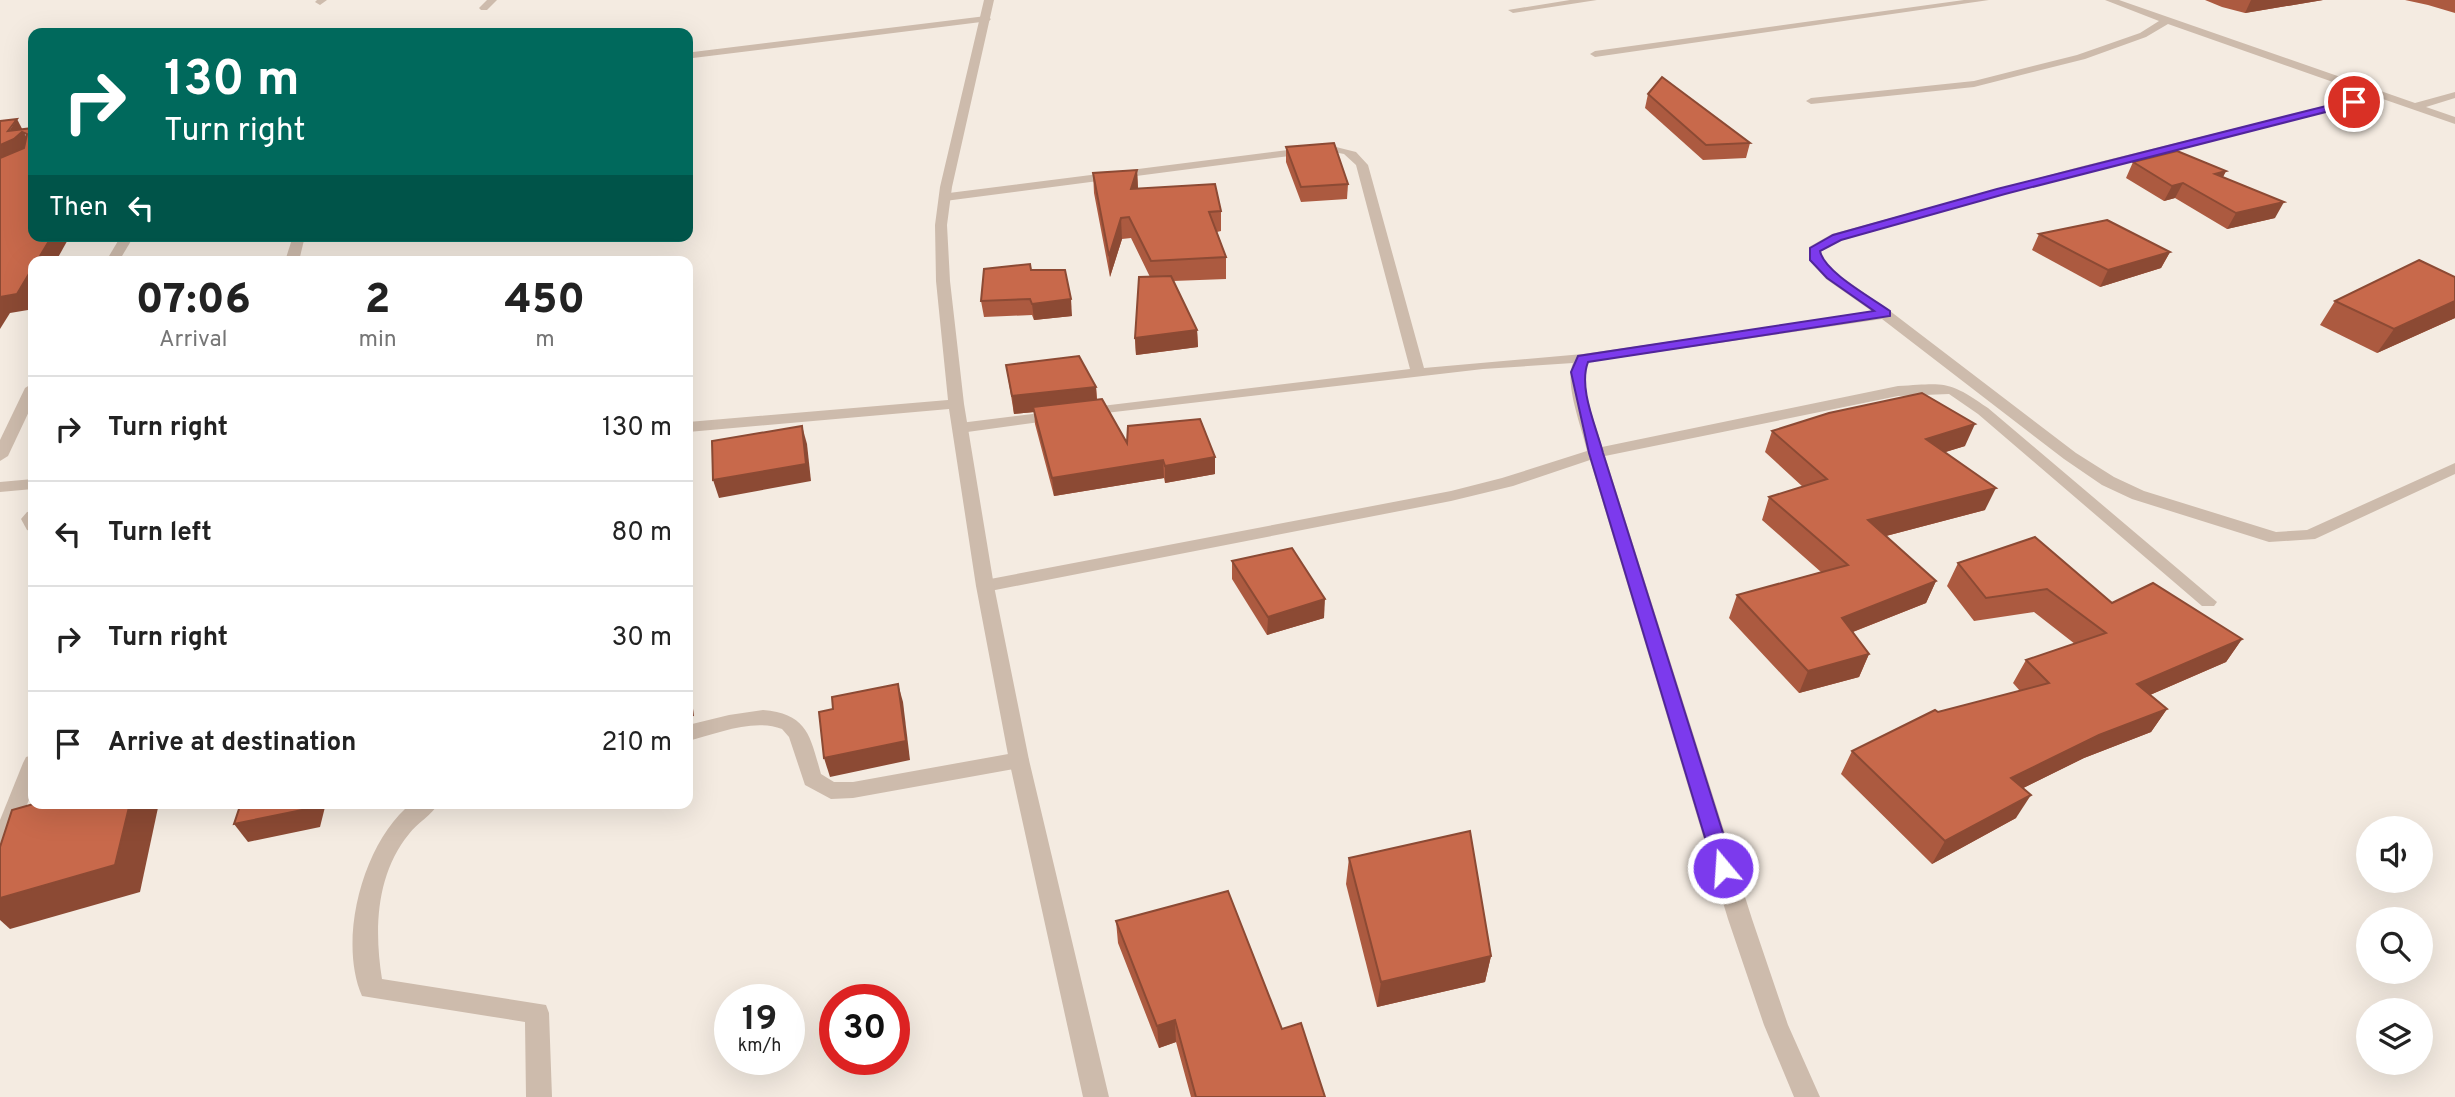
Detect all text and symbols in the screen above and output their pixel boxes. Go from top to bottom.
text: 130 m [164,51,300,113]
icon: right [49,56,140,147]
pin [2324,72,2384,132]
icon: arrive [2335,83,2373,121]
text: Turn right [164,112,306,152]
icon: left [122,189,160,227]
text: Then [49,192,108,225]
text: 07:06 [136,275,251,328]
text: 2 [365,275,390,328]
text: 450 [505,275,585,328]
text: Arrival [159,326,228,355]
text: min [359,326,397,355]
text: m [535,326,555,355]
icon: right [49,410,87,448]
text: Turn right [108,412,228,445]
text: 130 m [602,412,672,445]
icon: left [49,515,87,553]
text: Turn left [108,517,212,550]
text: 80 m [612,517,672,550]
icon: right [49,620,87,658]
text: Turn right [108,622,228,655]
text: 30 m [612,622,672,655]
icon: arrive [49,725,87,763]
text: Arrive at destination [108,727,356,760]
text: 210 m [602,727,672,760]
map controls [2356,816,2433,1075]
button: sound [2356,816,2433,893]
position arrow [1686,831,1760,905]
button: search [2356,907,2433,984]
speed limit sign: 30 [819,984,910,1075]
text: 19 [742,998,777,1042]
button: layers [2356,998,2433,1075]
text: km/h [738,1035,781,1058]

